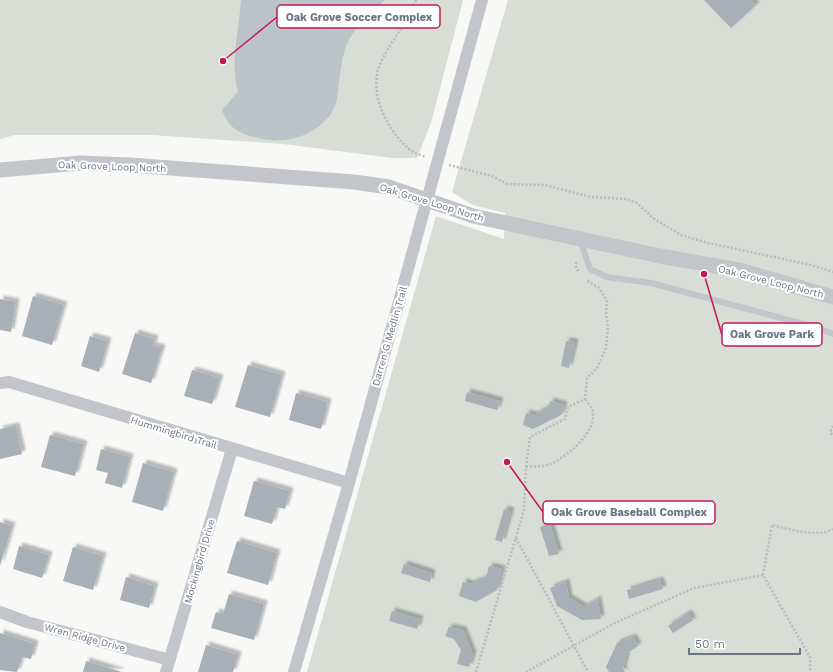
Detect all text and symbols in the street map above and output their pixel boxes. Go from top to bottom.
callout: Oak Grove Soccer Complex [277,5,440,28]
text: Oak Grove Soccer Complex [286,11,433,24]
street label: Oak Grove Loop North [58,159,166,174]
street label: Oak Grove Loop North [378,181,485,224]
street label: Oak Grove Loop North [717,263,825,300]
street label: Darren G Medlin Trail [370,285,409,387]
callout: Oak Grove Park [722,323,822,346]
text: Oak Grove Park [730,328,814,341]
street label: Hummingbird Trail [129,414,218,451]
callout: Oak Grove Baseball Complex [543,501,715,524]
text: Oak Grove Baseball Complex [551,506,707,519]
street label: Mockingbird Drive [182,517,217,605]
street label: Wren Ridge Drive [43,621,127,654]
scale bar [689,630,800,656]
text: 50 m [695,637,725,651]

